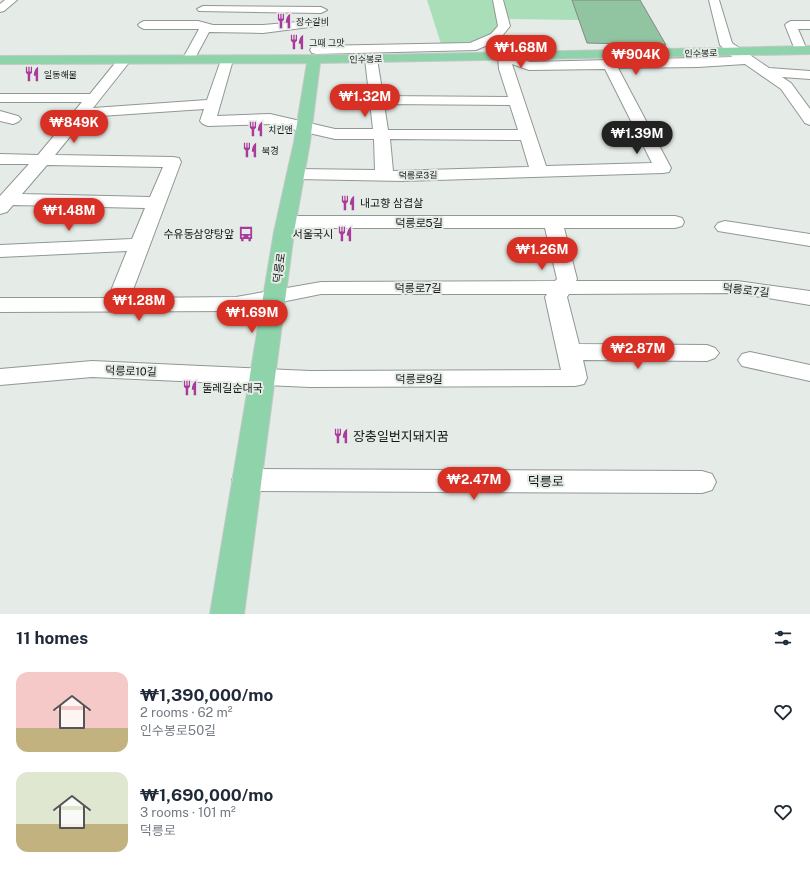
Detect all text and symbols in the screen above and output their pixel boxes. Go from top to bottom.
restaurant icon: 장수갈비 [275,12,293,30]
place label: 장수갈비 [296,16,329,27]
restaurant icon: 그때 그맛 [288,33,306,51]
pin: ₩1.68M [488,35,554,69]
place label: 그때 그맛 [309,37,345,48]
text: ₩1.68M [495,40,547,55]
pin: ₩904K [608,42,664,76]
text: ₩904K [611,47,661,62]
street label: 인수봉로 [684,47,718,59]
street label: 인수봉로 [349,53,383,65]
restaurant icon: 일동해물 [23,65,41,83]
place label: 일동해물 [44,69,77,80]
pin: ₩1.32M [332,84,398,118]
text: ₩1.32M [339,89,391,104]
pin: ₩849K [46,110,102,144]
text: ₩849K [49,115,99,130]
restaurant icon: 치킨앤 [247,120,265,138]
pin: ₩1.39M [604,121,670,155]
place label: 치킨앤 [268,124,293,135]
text: ₩1.39M [611,126,663,141]
restaurant icon: 북경 [241,141,259,159]
place label: 북경 [262,145,279,156]
street label: 덕릉로3길 [399,169,437,181]
restaurant icon: 내고향 삼겹살 [339,194,357,212]
place label: 내고향 삼겹살 [360,197,423,209]
pin: ₩1.48M [36,198,102,232]
text: ₩1.48M [43,203,95,218]
street label: 덕릉로5길 [395,217,443,229]
bus stop icon: 수유동삼양탕앞 [237,225,255,243]
restaurant icon: 서울국시 [336,225,354,243]
place label: 수유동삼양탕앞 [163,228,234,240]
place label: 서울국시 [293,228,333,240]
pin: ₩1.26M [509,237,575,271]
text: ₩1.26M [516,242,568,257]
street label: 덕릉로 [271,252,287,284]
street label: 덕릉로7길 [394,282,442,294]
street label: 덕릉로7길 [722,282,770,298]
pin: ₩1.28M [106,288,172,322]
text: ₩1.28M [113,293,165,308]
pin: ₩1.69M [219,300,285,334]
text: ₩1.69M [226,305,278,320]
pin: ₩2.87M [605,336,671,370]
text: ₩2.87M [611,341,665,356]
street label: 덕릉로10길 [105,364,157,378]
street label: 덕릉로9길 [395,373,443,385]
restaurant icon: 둘레길순대국 [181,379,199,397]
place label: 둘레길순대국 [202,382,263,394]
restaurant icon: 장충일번지돼지꿈 [332,427,350,445]
place label: 장충일번지돼지꿈 [353,429,449,444]
pin: ₩2.47M [441,467,507,501]
text: ₩2.47M [447,472,501,487]
street label: 덕릉로 [528,474,564,489]
icon: filters [772,627,794,649]
text: 11 homes [16,628,88,648]
text: ₩1,390,000/mo [140,685,273,705]
icon: home [48,688,96,736]
icon: heart [772,701,794,723]
text: 2 rooms · 62 m² [140,705,233,720]
text: 인수봉로50길 [140,723,216,738]
text: ₩1,690,000/mo [140,785,273,805]
icon: home [48,788,96,836]
icon: heart [772,801,794,823]
text: 3 rooms · 101 m² [140,805,236,820]
text: 덕릉로 [140,823,176,838]

